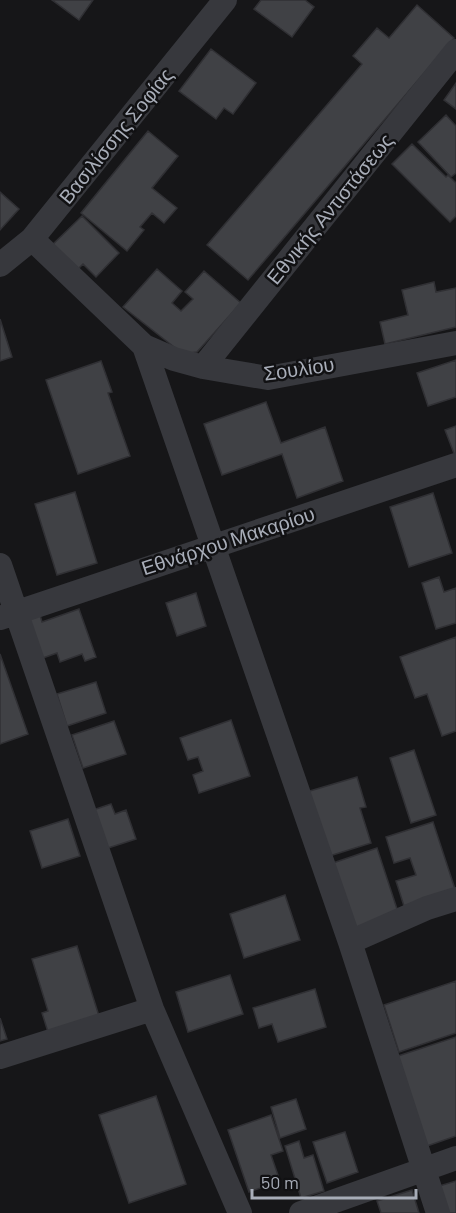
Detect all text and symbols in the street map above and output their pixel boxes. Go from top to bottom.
street label: Βασιλίσσης Σοφίας [53,62,178,208]
street label: Εθνικής Αντιστάσεως [261,128,398,289]
street label: Σουλίου [262,351,336,385]
street label: Εθνάρχου Μακαρίου [138,501,317,579]
scale bar [252,1162,416,1200]
text: 50 m [261,1171,299,1193]

